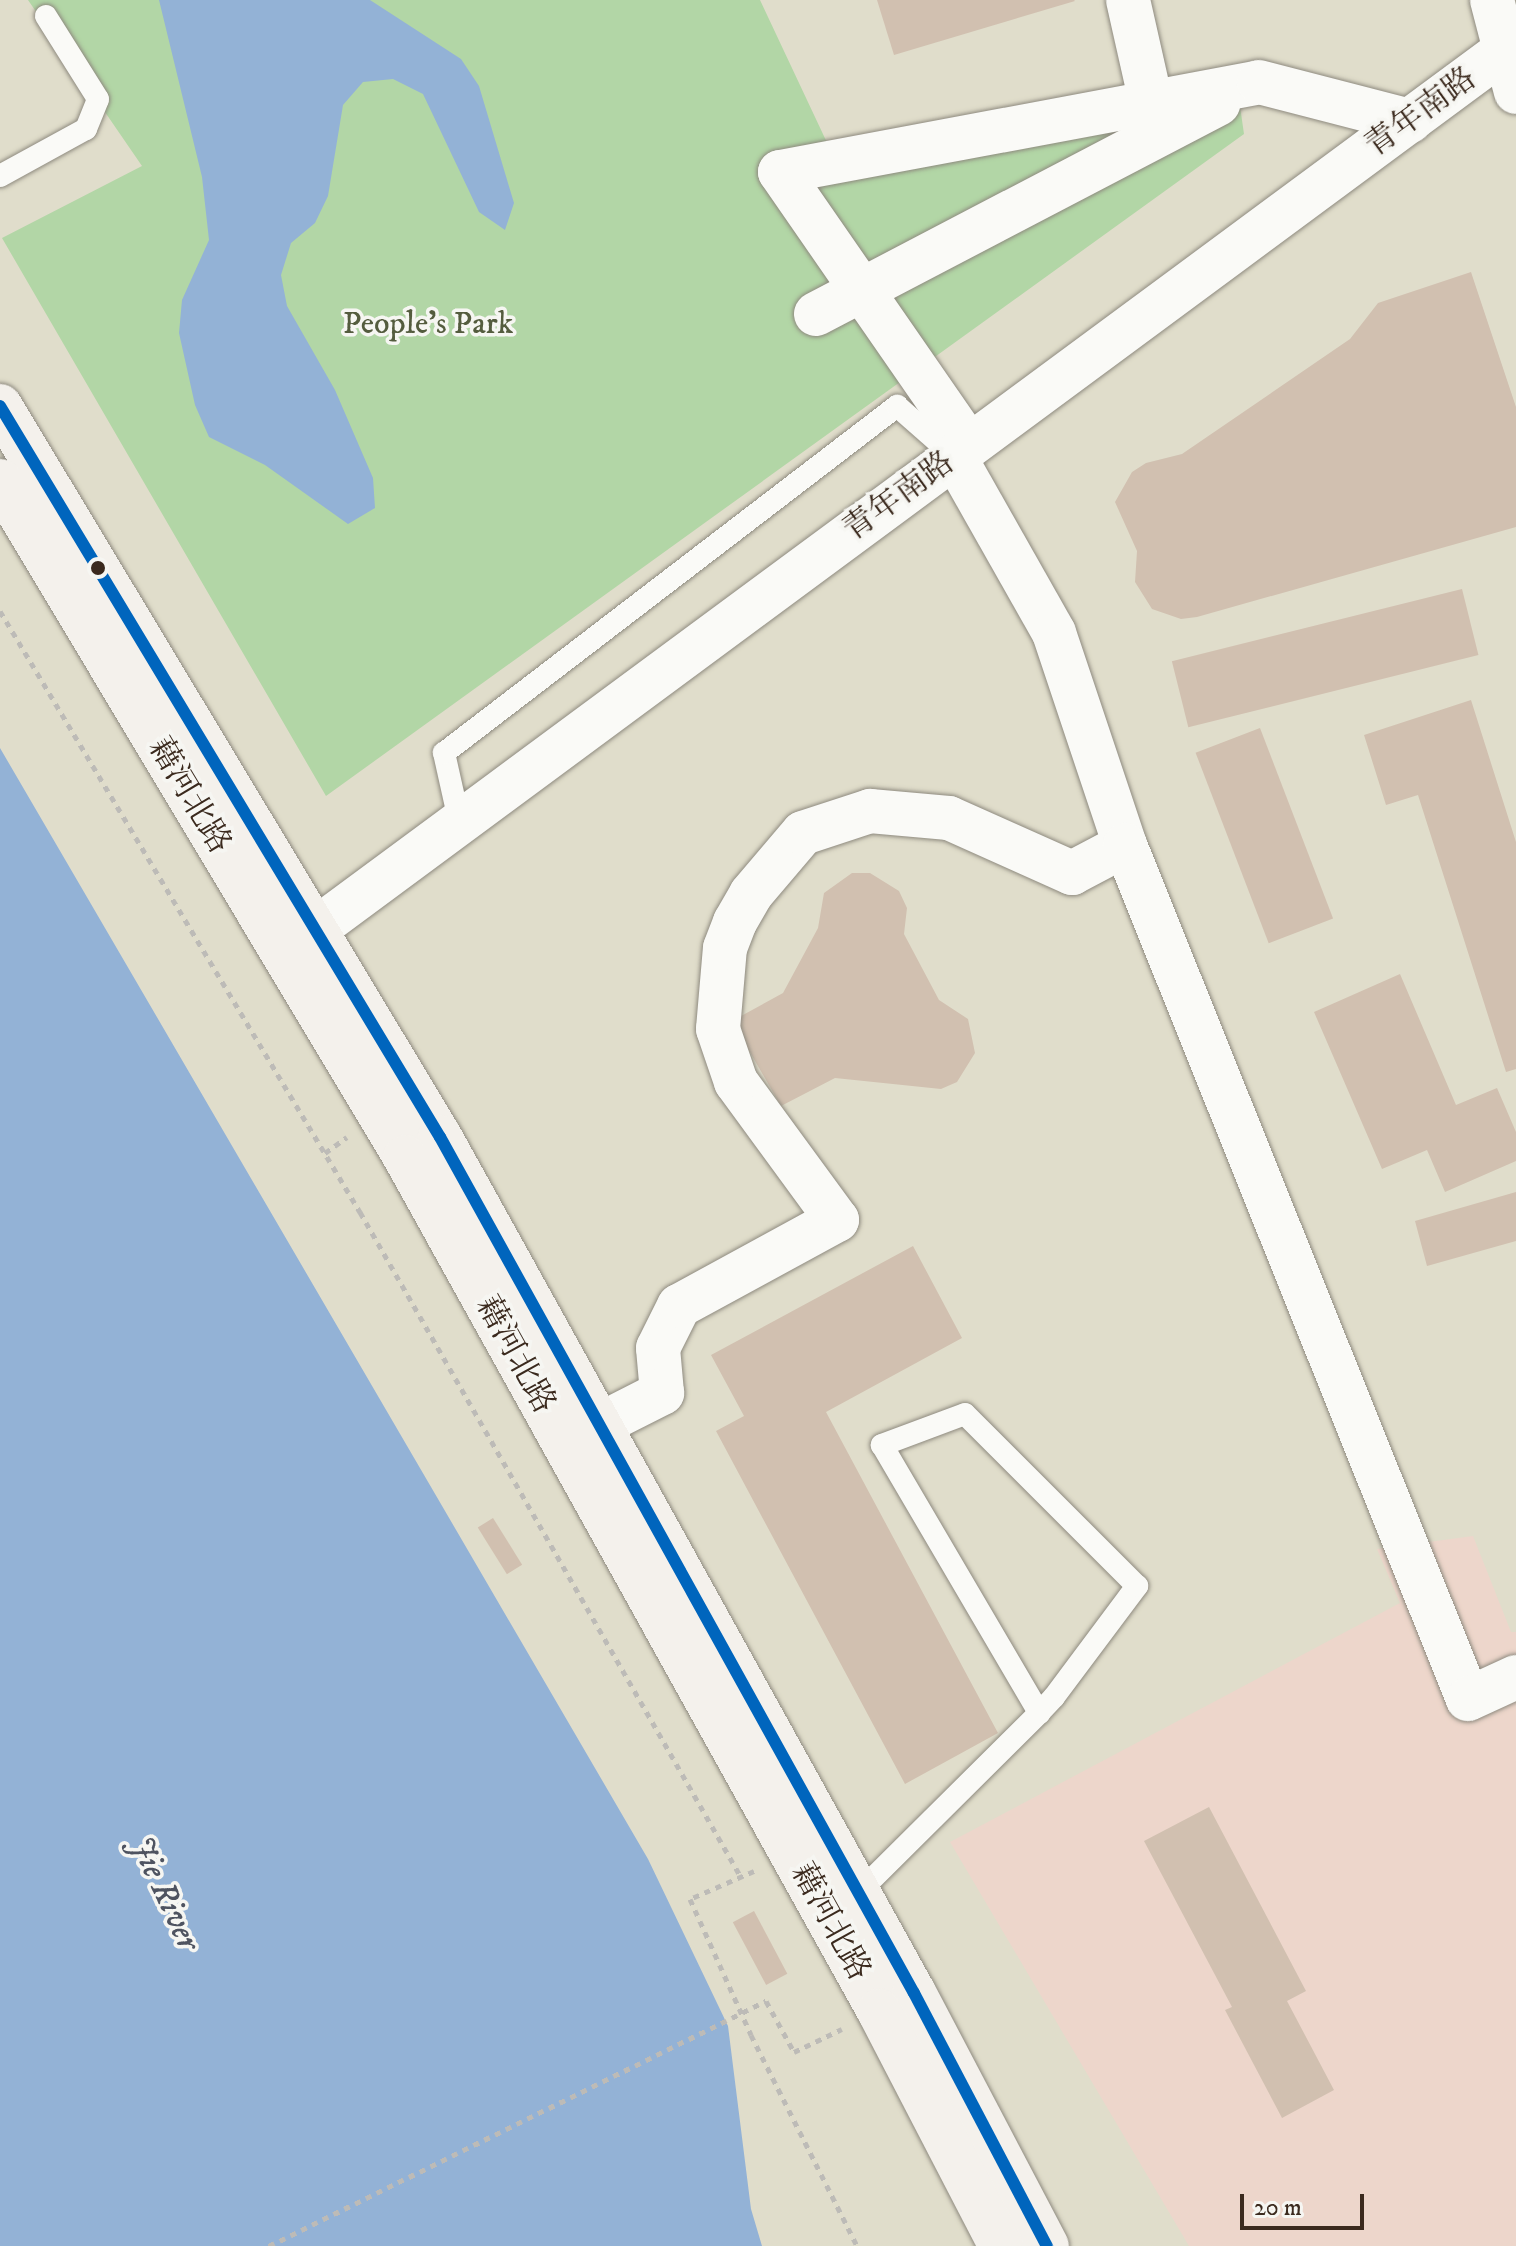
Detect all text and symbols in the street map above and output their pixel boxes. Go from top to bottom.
street label: 青年南路 [1358,60,1484,166]
park label: People's Park [343,305,513,343]
street label: 青年南路 [836,444,962,550]
unlabelled marker [90,560,106,576]
street label: 藉河北路 [140,731,238,861]
street label: 藉河北路 [467,1290,563,1420]
water label: Jie River [120,1829,208,1957]
street label: 藉河北路 [782,1857,878,1987]
scale bar [1244,2178,1368,2228]
text: 20 m [1254,2193,1302,2223]

